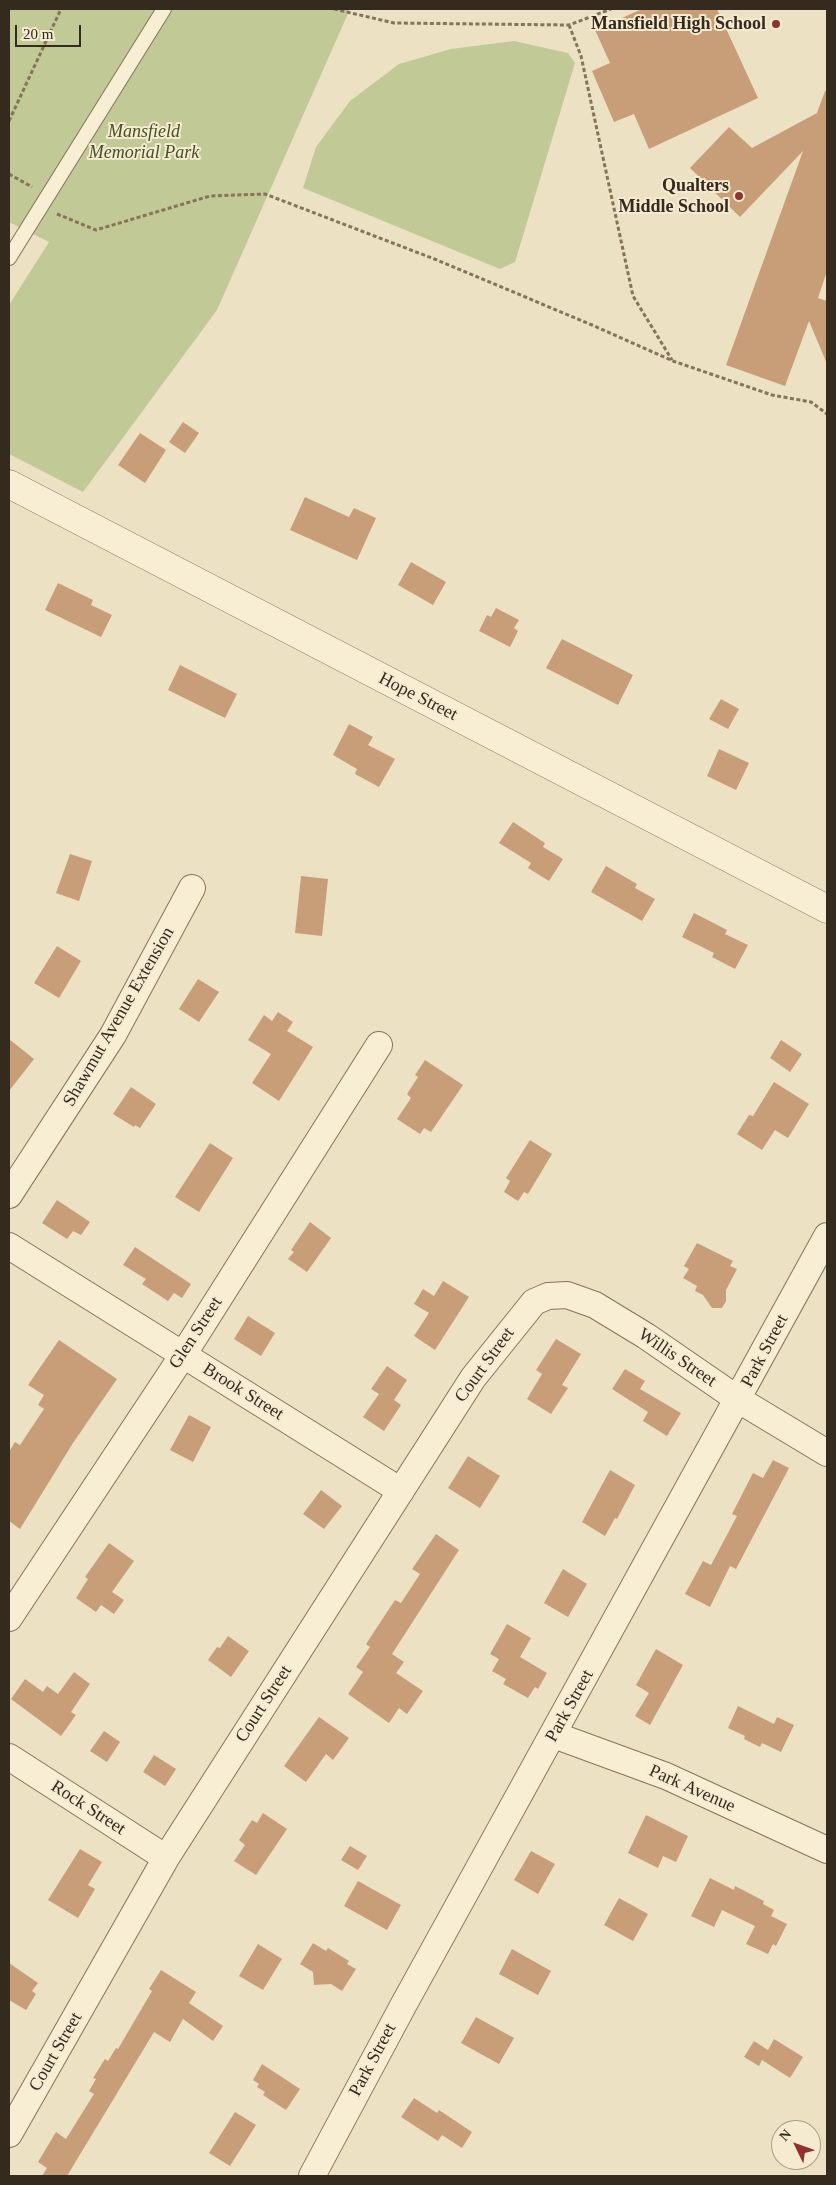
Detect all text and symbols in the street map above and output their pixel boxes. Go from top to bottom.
place label: Mansfield High School [591,13,766,35]
scale bar [18,15,84,47]
marker: Mansfield High School [770,18,782,30]
text: 20 m [23,26,53,42]
park label: Mansfield Memorial Park [89,121,199,163]
place label: Qualters Middle School [618,175,729,218]
marker: Qualters Middle School [733,190,745,202]
street label: Hope Street [375,668,461,726]
street label: Shawmut Avenue Extension [59,923,179,1111]
street label: Glen Street [165,1293,227,1373]
street label: Park Street [737,1311,793,1391]
street label: Court Street [451,1323,519,1407]
street label: Willis Street [634,1324,720,1392]
street label: Brook Street [198,1359,288,1425]
street label: Court Street [231,1661,297,1747]
street label: Park Street [541,1666,599,1746]
street label: Park Avenue [646,1760,738,1818]
street label: Rock Street [47,1776,129,1840]
street label: Court Street [25,2009,87,2095]
street label: Park Street [345,2020,401,2100]
north arrow [771,2120,821,2170]
text: N [776,2127,794,2144]

